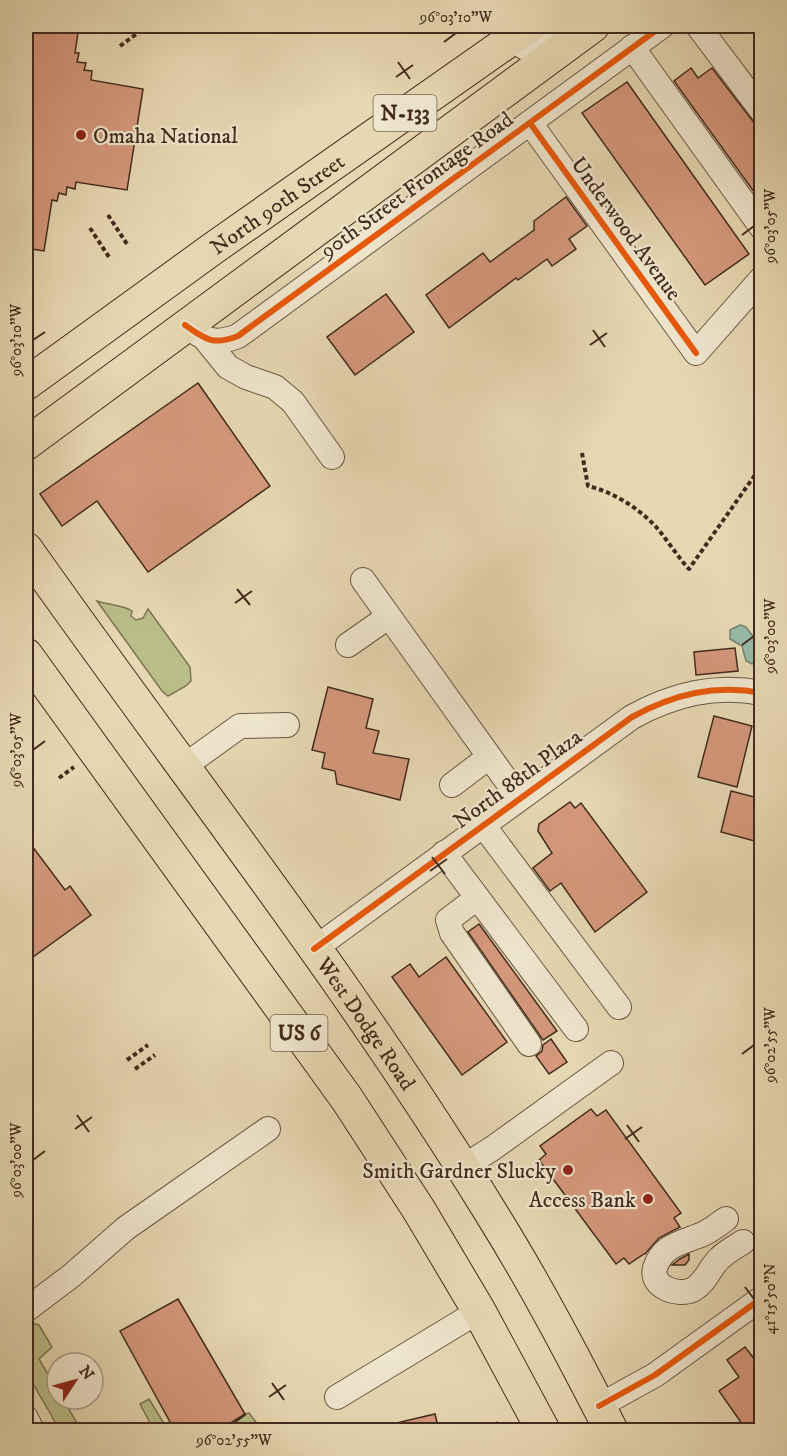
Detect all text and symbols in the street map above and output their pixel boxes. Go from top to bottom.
text: 96°03'10"W [419,8,492,27]
road number: N-133 [374,95,436,131]
street label: 90th Street Frontage Road [314,106,519,265]
place label: Omaha National [93,123,238,150]
marker: Omaha National [74,128,88,142]
street label: North 90th Street [205,148,350,261]
street label: Underwood Avenue [565,152,687,306]
text: 96°03'05"W [761,189,780,264]
text: 96°03'10"W [7,304,26,377]
text: 96°03'00"W [761,598,780,674]
text: 96°03'05"W [7,713,26,788]
street label: North 88th Plaza [448,723,588,835]
street label: West Dodge Road [310,952,421,1096]
text: 96°02'55"W [761,1007,780,1084]
road number: US 6 [270,1015,328,1051]
text: 96°03'00"W [7,1122,26,1198]
place label: Smith Gardner Slucky [362,1158,557,1185]
marker: Smith Gardner Slucky [561,1163,575,1177]
place label: Access Bank [529,1187,636,1214]
marker: Access Bank [641,1192,655,1206]
text: 41°15'50"N [761,1264,780,1334]
north arrow [45,1351,105,1411]
text: N [74,1362,98,1384]
text: 96°02'55"W [195,1431,272,1450]

